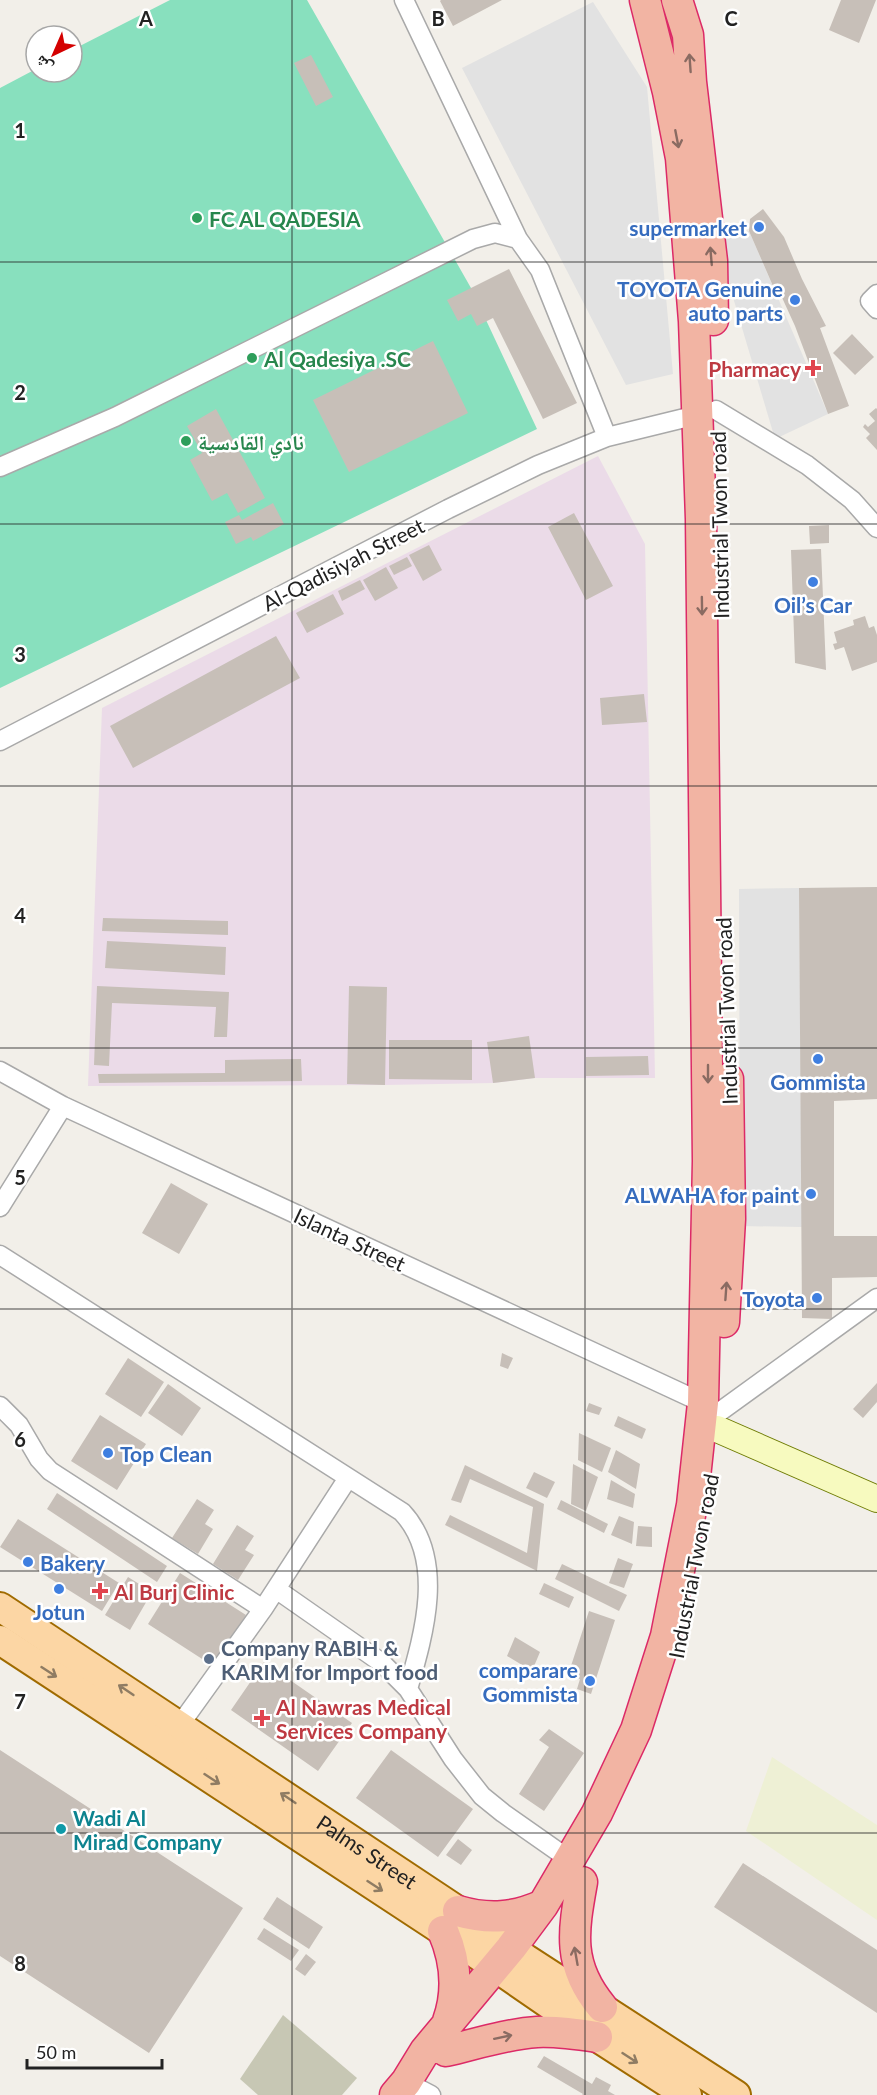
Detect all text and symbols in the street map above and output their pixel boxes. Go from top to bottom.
text: A [138,6,153,30]
text: B [431,6,445,30]
text: C [724,6,738,30]
north arrow [24,24,84,84]
text: ش [31,52,57,78]
one-way arrow [684,53,695,73]
text: 1 [14,118,26,142]
one-way arrow [672,129,683,148]
place label: FC AL QADESIA [209,206,361,231]
marker: FC AL QADESIA [190,211,204,225]
place label: supermarket [629,215,747,240]
marker: supermarket [752,220,766,234]
one-way arrow [705,247,716,267]
place label: TOYOTA Genuine auto parts [617,276,783,325]
marker: TOYOTA Genuine auto parts [788,293,802,307]
place label: Al Qadesiya .SC [263,346,411,371]
marker: Al Qadesiya .SC [245,351,259,365]
place label: Pharmacy [708,356,802,381]
marker: Pharmacy [806,361,820,375]
text: 2 [14,380,26,404]
place label: نادي القادسية [198,429,304,459]
street label: Industrial Twon road [705,431,733,619]
marker: نادي القادسية [179,434,193,448]
street label: Al-Qadisiyah Street [258,512,429,616]
marker: Oil’s Car [806,575,820,589]
place label: Oil’s Car [774,592,852,617]
one-way arrow [696,595,708,615]
text: 3 [14,642,26,666]
text: 4 [14,903,26,927]
street label: Industrial Twon road [710,917,742,1105]
marker: Gommista [811,1052,825,1066]
one-way arrow [702,1063,714,1083]
place label: Gommista [770,1069,866,1094]
text: 5 [14,1165,26,1189]
place label: ALWAHA for paint [624,1182,799,1207]
marker: ALWAHA for paint [804,1187,818,1201]
street label: Islanta Street [290,1202,410,1276]
one-way arrow [720,1282,731,1301]
place label: Toyota [742,1286,805,1311]
marker: Toyota [810,1291,824,1305]
text: 6 [14,1427,26,1451]
place label: Top Clean [120,1441,212,1466]
marker: Top Clean [101,1446,115,1460]
street label: Industrial Twon road [663,1472,723,1660]
place label: Bakery [40,1550,106,1575]
marker: Bakery [21,1555,35,1569]
place label: Al Burj Clinic [113,1579,234,1604]
marker: Jotun [52,1582,66,1596]
marker: Al Burj Clinic [91,1582,109,1600]
place label: Jotun [33,1599,85,1624]
place label: Company RABIH & KARIM for Import food [221,1635,438,1684]
marker: Company RABIH & KARIM for Import food [202,1652,216,1666]
place label: comparare Gommista [479,1657,578,1706]
one-way arrow [40,1666,57,1678]
marker: comparare Gommista [583,1674,597,1688]
one-way arrow [118,1684,135,1696]
text: 7 [14,1689,26,1713]
place label: Al Nawras Medical Services Company [275,1694,451,1743]
marker: Al Nawras Medical Services Company [253,1709,271,1727]
one-way arrow [203,1773,220,1785]
one-way arrow [281,1792,297,1804]
place label: Wadi Al Mirad Company [73,1805,223,1854]
street label: Palms Street [313,1809,423,1893]
marker: Wadi Al Mirad Company [54,1822,68,1836]
one-way arrow [366,1880,382,1892]
one-way arrow [570,1947,581,1966]
text: 8 [14,1951,26,1975]
one-way arrow [493,2031,512,2043]
scale bar [27,2032,162,2070]
text: 50 m [36,2041,76,2063]
one-way arrow [621,2051,638,2064]

